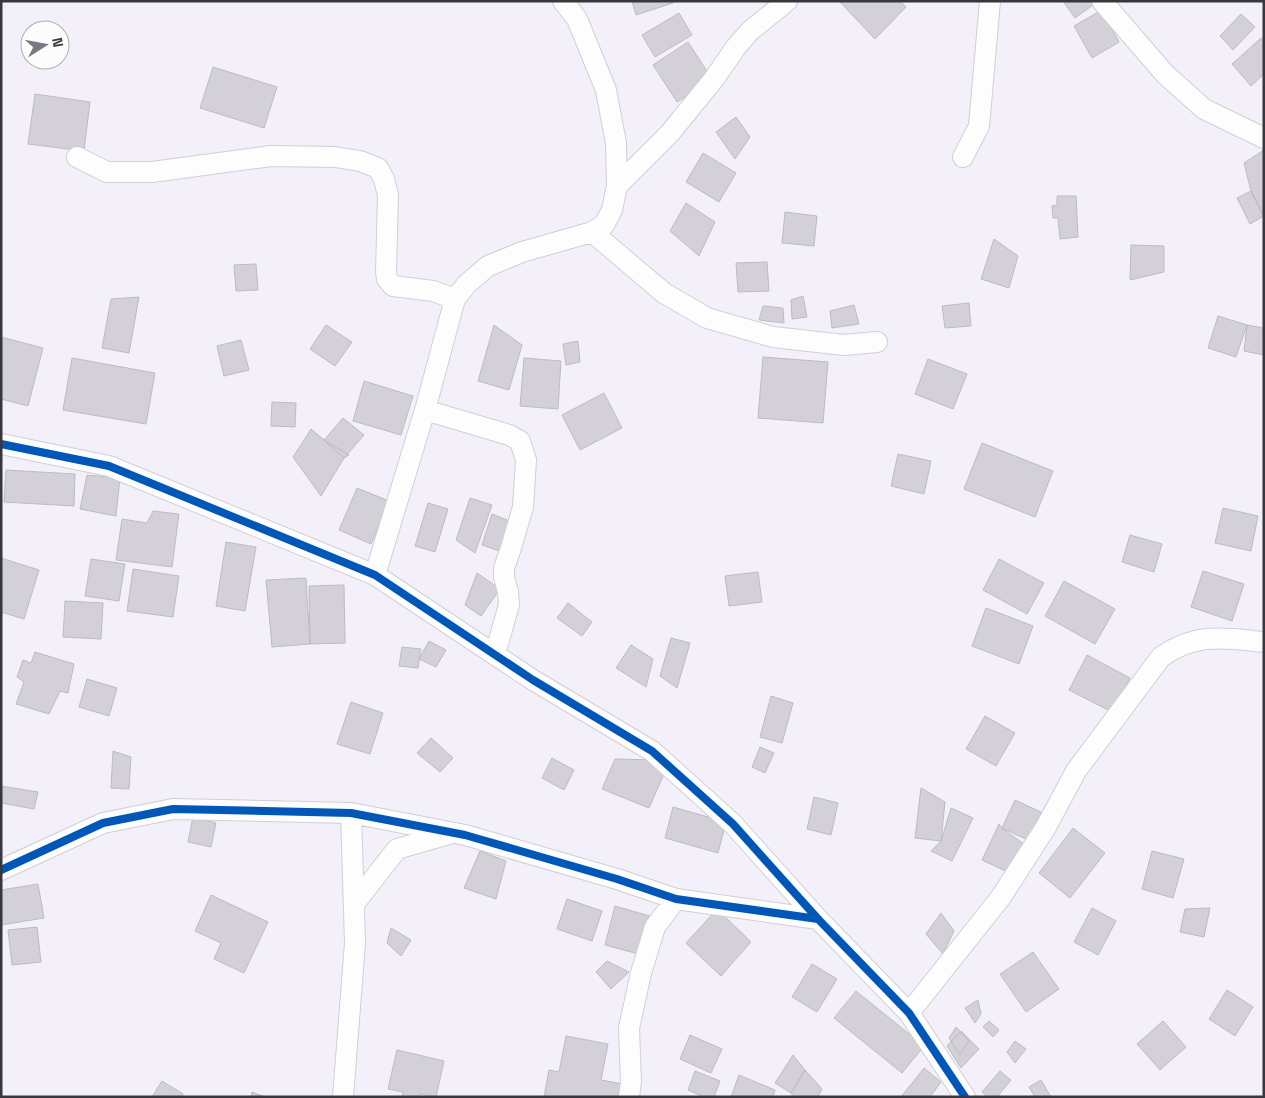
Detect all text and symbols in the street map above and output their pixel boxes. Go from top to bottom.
north arrow [20,20,70,70]
text: N [48,36,67,49]

